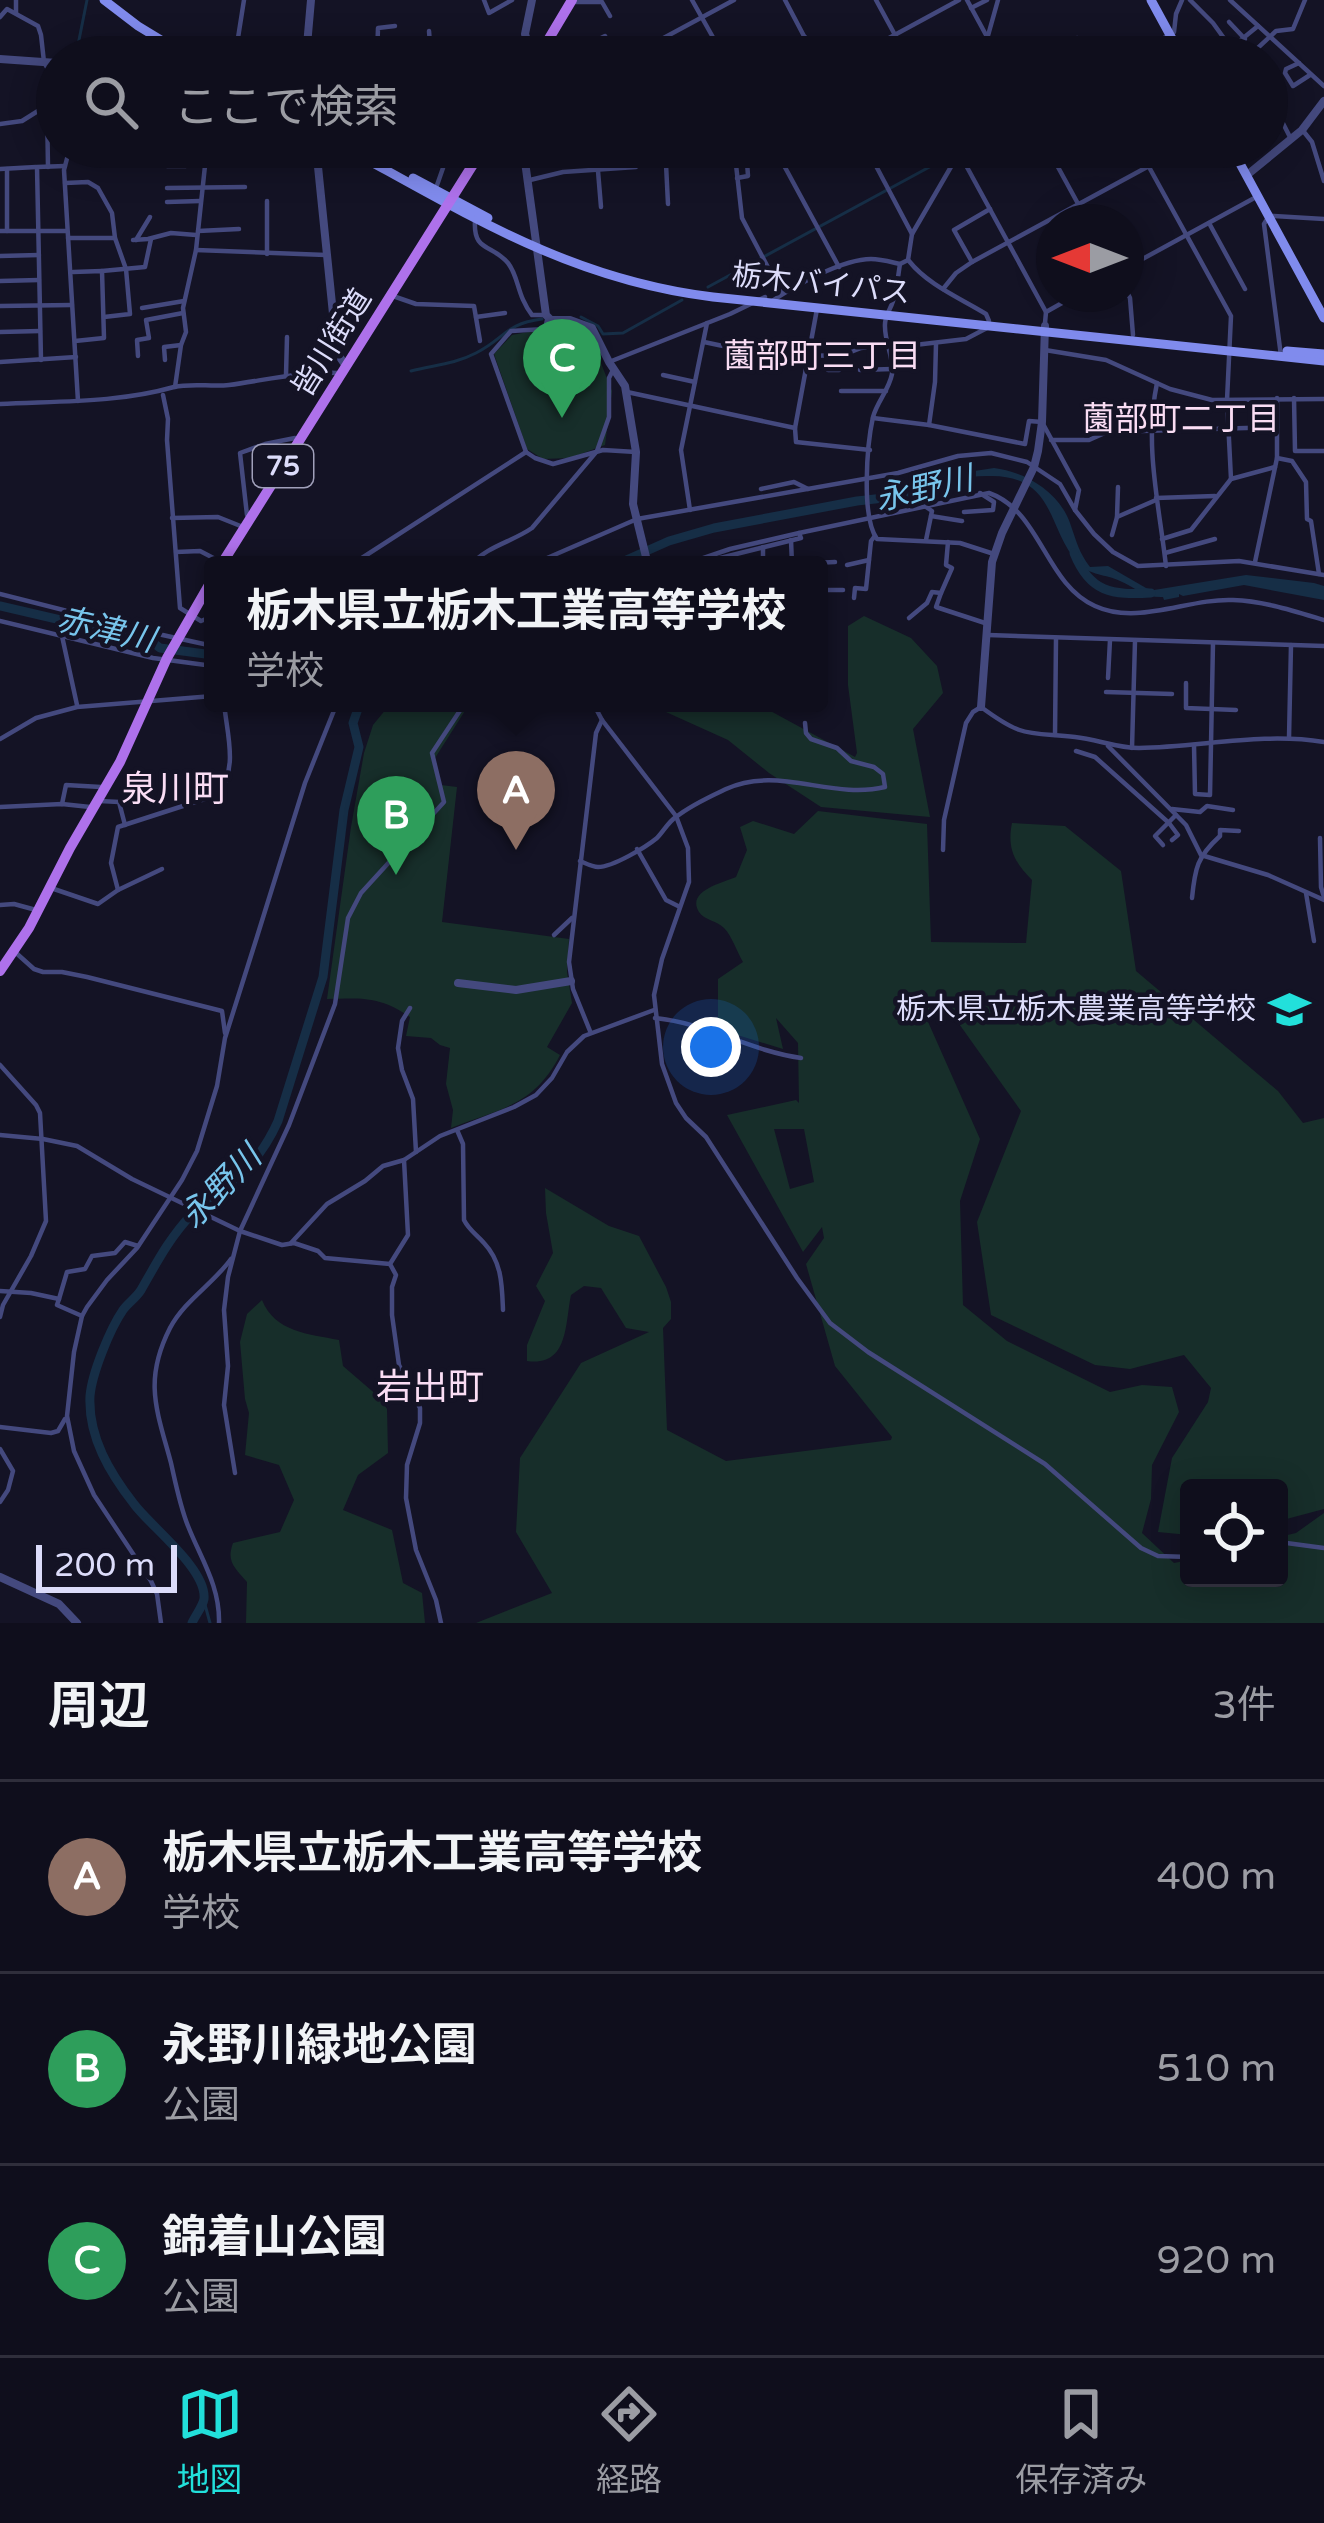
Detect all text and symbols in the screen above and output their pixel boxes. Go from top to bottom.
search box [36,36,1288,168]
icon: search [78,69,144,135]
text: ここで検索 [174,81,399,135]
north arrow [1036,204,1144,312]
street label: 栃木バイパス [730,256,912,312]
street label: 皆川街道 [285,282,379,404]
pin: C [523,319,601,418]
district label: 薗部町三丁目 [723,337,921,376]
district label: 薗部町二丁目 [1082,400,1280,439]
road number: 75 [253,445,313,487]
water label: 永野川 [871,458,980,519]
popup [204,556,828,712]
text: 栃木県立栃木工業高等学校 [246,585,786,639]
water label: 赤津川 [53,600,162,661]
text: 学校 [246,648,324,695]
pin: A [477,751,555,850]
district label: 泉川町 [121,768,229,811]
pin: B [357,776,435,875]
school or university icon: 栃木県立栃木農業高等学校 [1267,986,1313,1032]
place label: 栃木県立栃木農業高等学校 [896,991,1256,1028]
your location [681,1017,741,1077]
water label: 永野川 [173,1136,271,1236]
district label: 岩出町 [376,1366,484,1409]
map controls [1180,1479,1288,1587]
button: locate [1180,1479,1288,1587]
scale bar [36,1539,177,1592]
text: 200 m [54,1546,155,1585]
text: 周辺 [48,1676,150,1738]
text: 3件 [1213,1682,1276,1729]
text: 栃木県立栃木工業高等学校 [162,1827,702,1881]
text: A [72,1853,102,1900]
text: 400 m [1157,1853,1276,1900]
text: 学校 [162,1890,240,1937]
text: 永野川緑地公園 [162,2019,477,2073]
text: B [73,2045,101,2092]
text: 510 m [1157,2045,1276,2092]
text: 公園 [162,2082,240,2129]
text: 錦着山公園 [162,2211,387,2265]
text: C [73,2237,101,2284]
text: 920 m [1157,2237,1276,2284]
text: 公園 [162,2274,240,2321]
tab: 地図 [177,2381,243,2501]
tab: 経路 [596,2381,662,2501]
tab: 保存済み [1015,2381,1147,2501]

